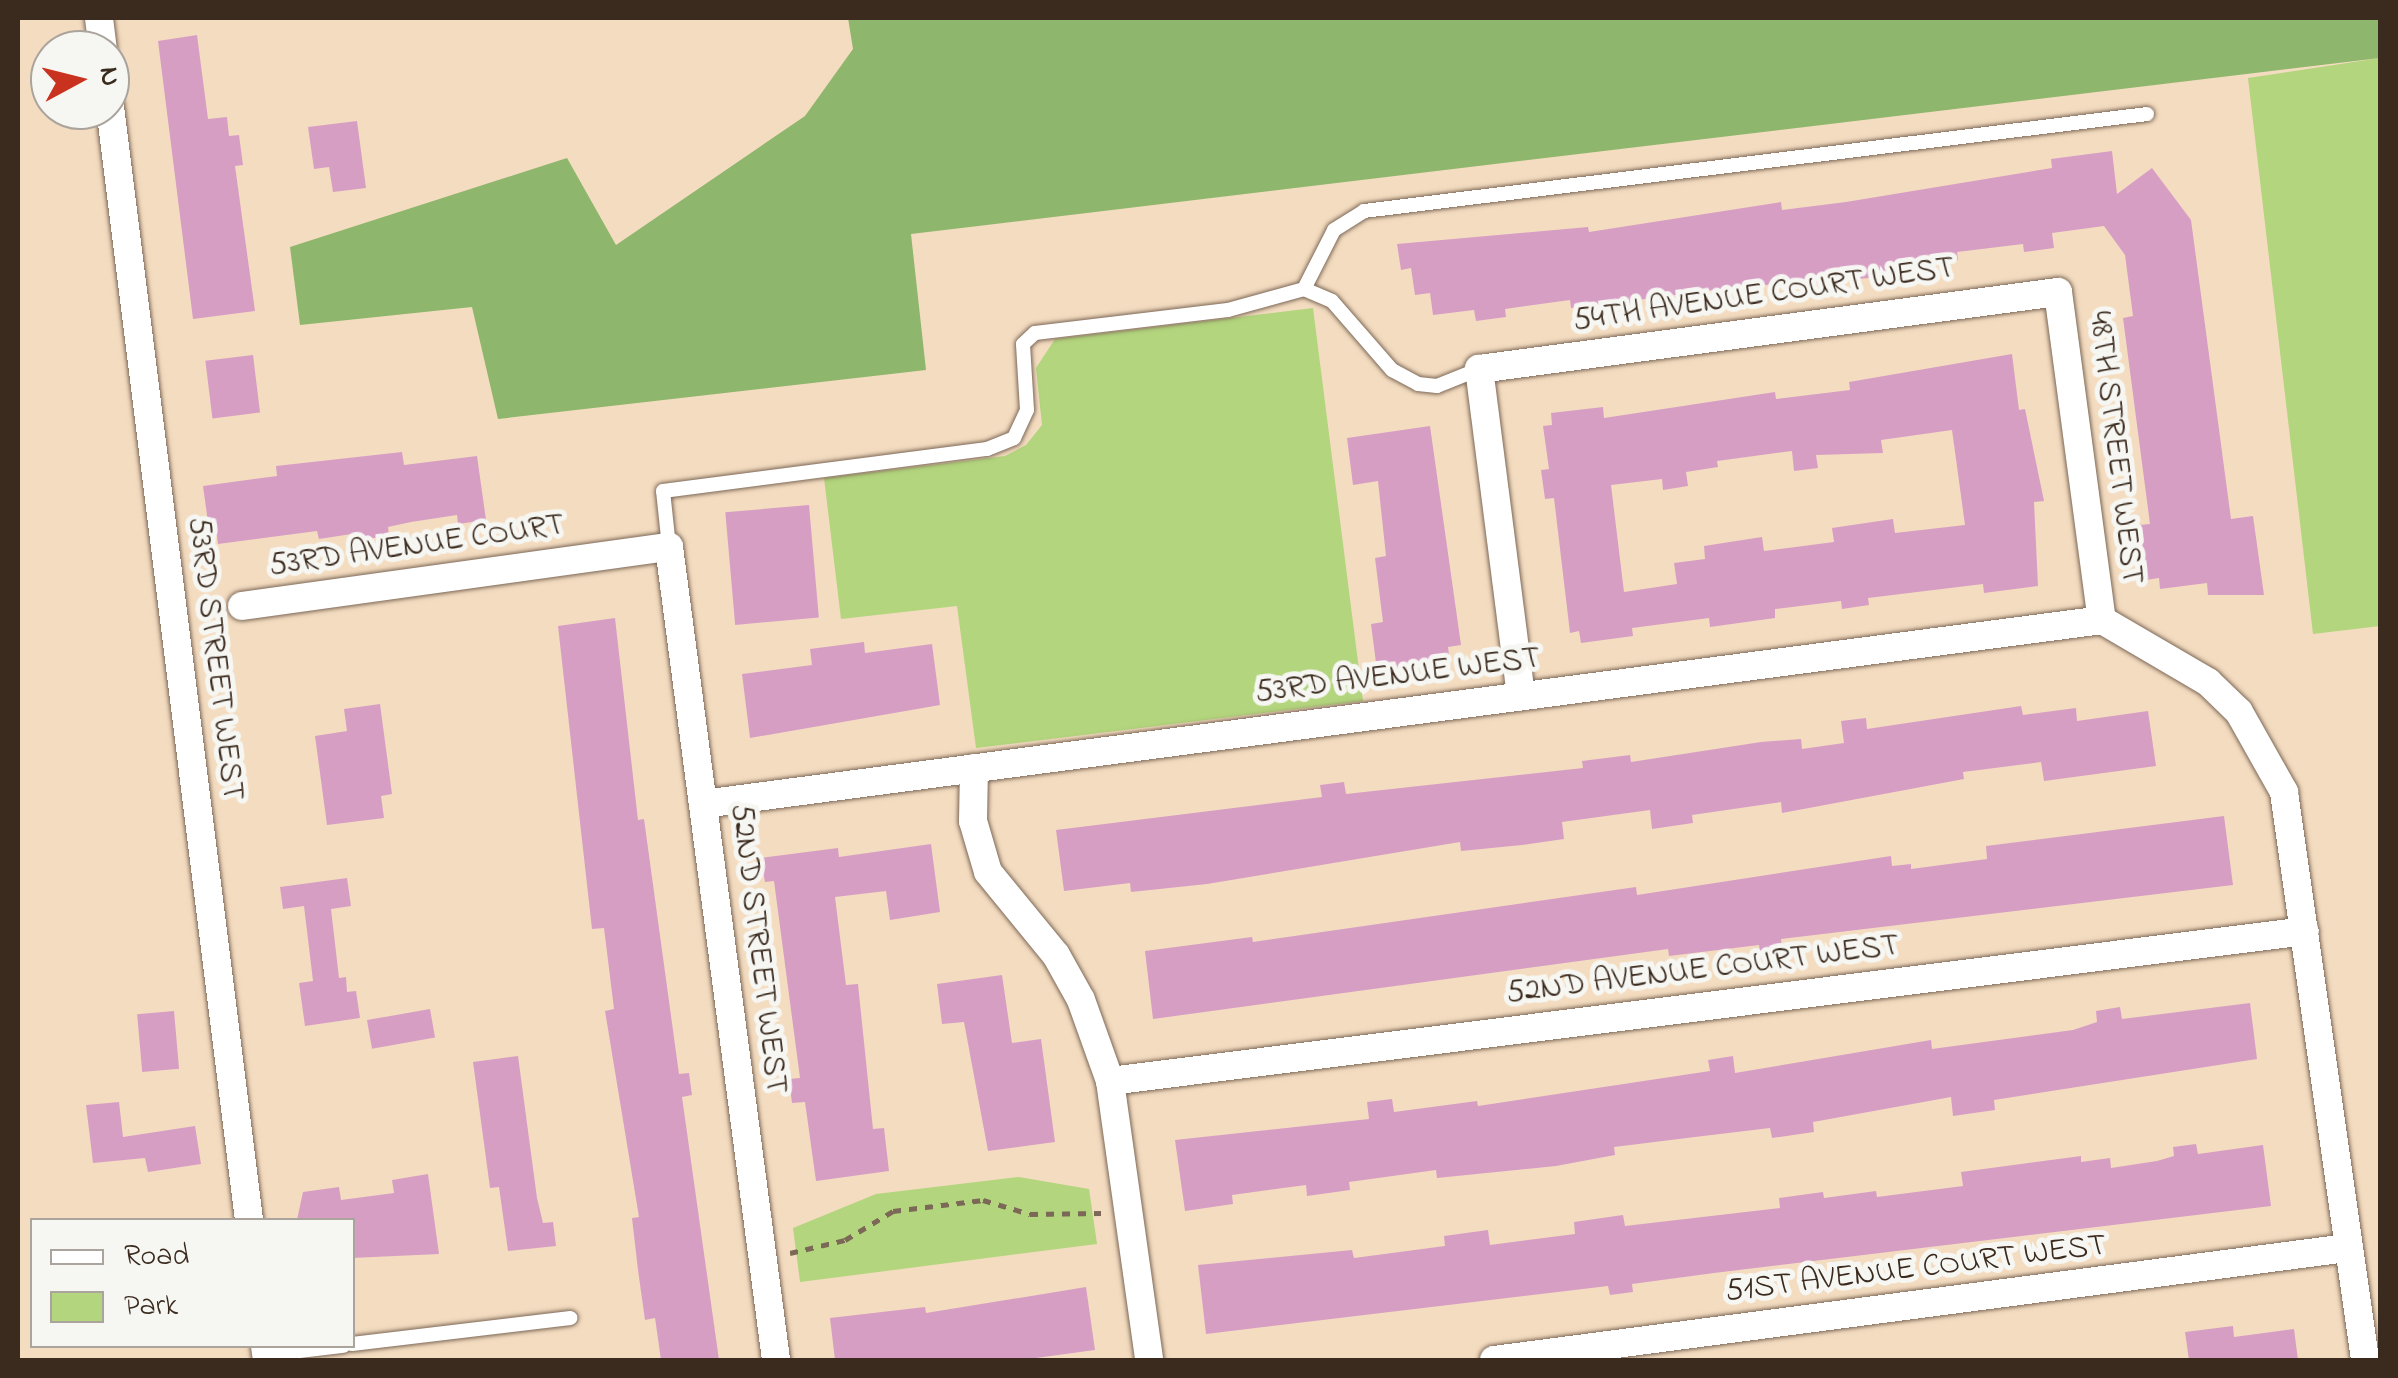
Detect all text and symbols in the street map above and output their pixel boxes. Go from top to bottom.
north arrow [30,30,130,130]
text: N [87,65,130,88]
street label: 54TH AVENUE COURT WEST [1571,250,1957,342]
street label: 48TH STREET WEST [2078,309,2150,587]
street label: 53RD AVENUE COURT [267,507,567,587]
street label: 53RD STREET WEST [178,515,250,803]
street label: 53RD AVENUE WEST [1253,640,1543,714]
street label: 52ND STREET WEST [720,802,794,1096]
street label: 52ND AVENUE COURT WEST [1504,928,1902,1014]
legend [30,1218,355,1348]
street label: 51ST AVENUE COURT WEST [1723,1228,2109,1312]
text: Road [124,1235,189,1279]
text: Park [124,1285,178,1329]

